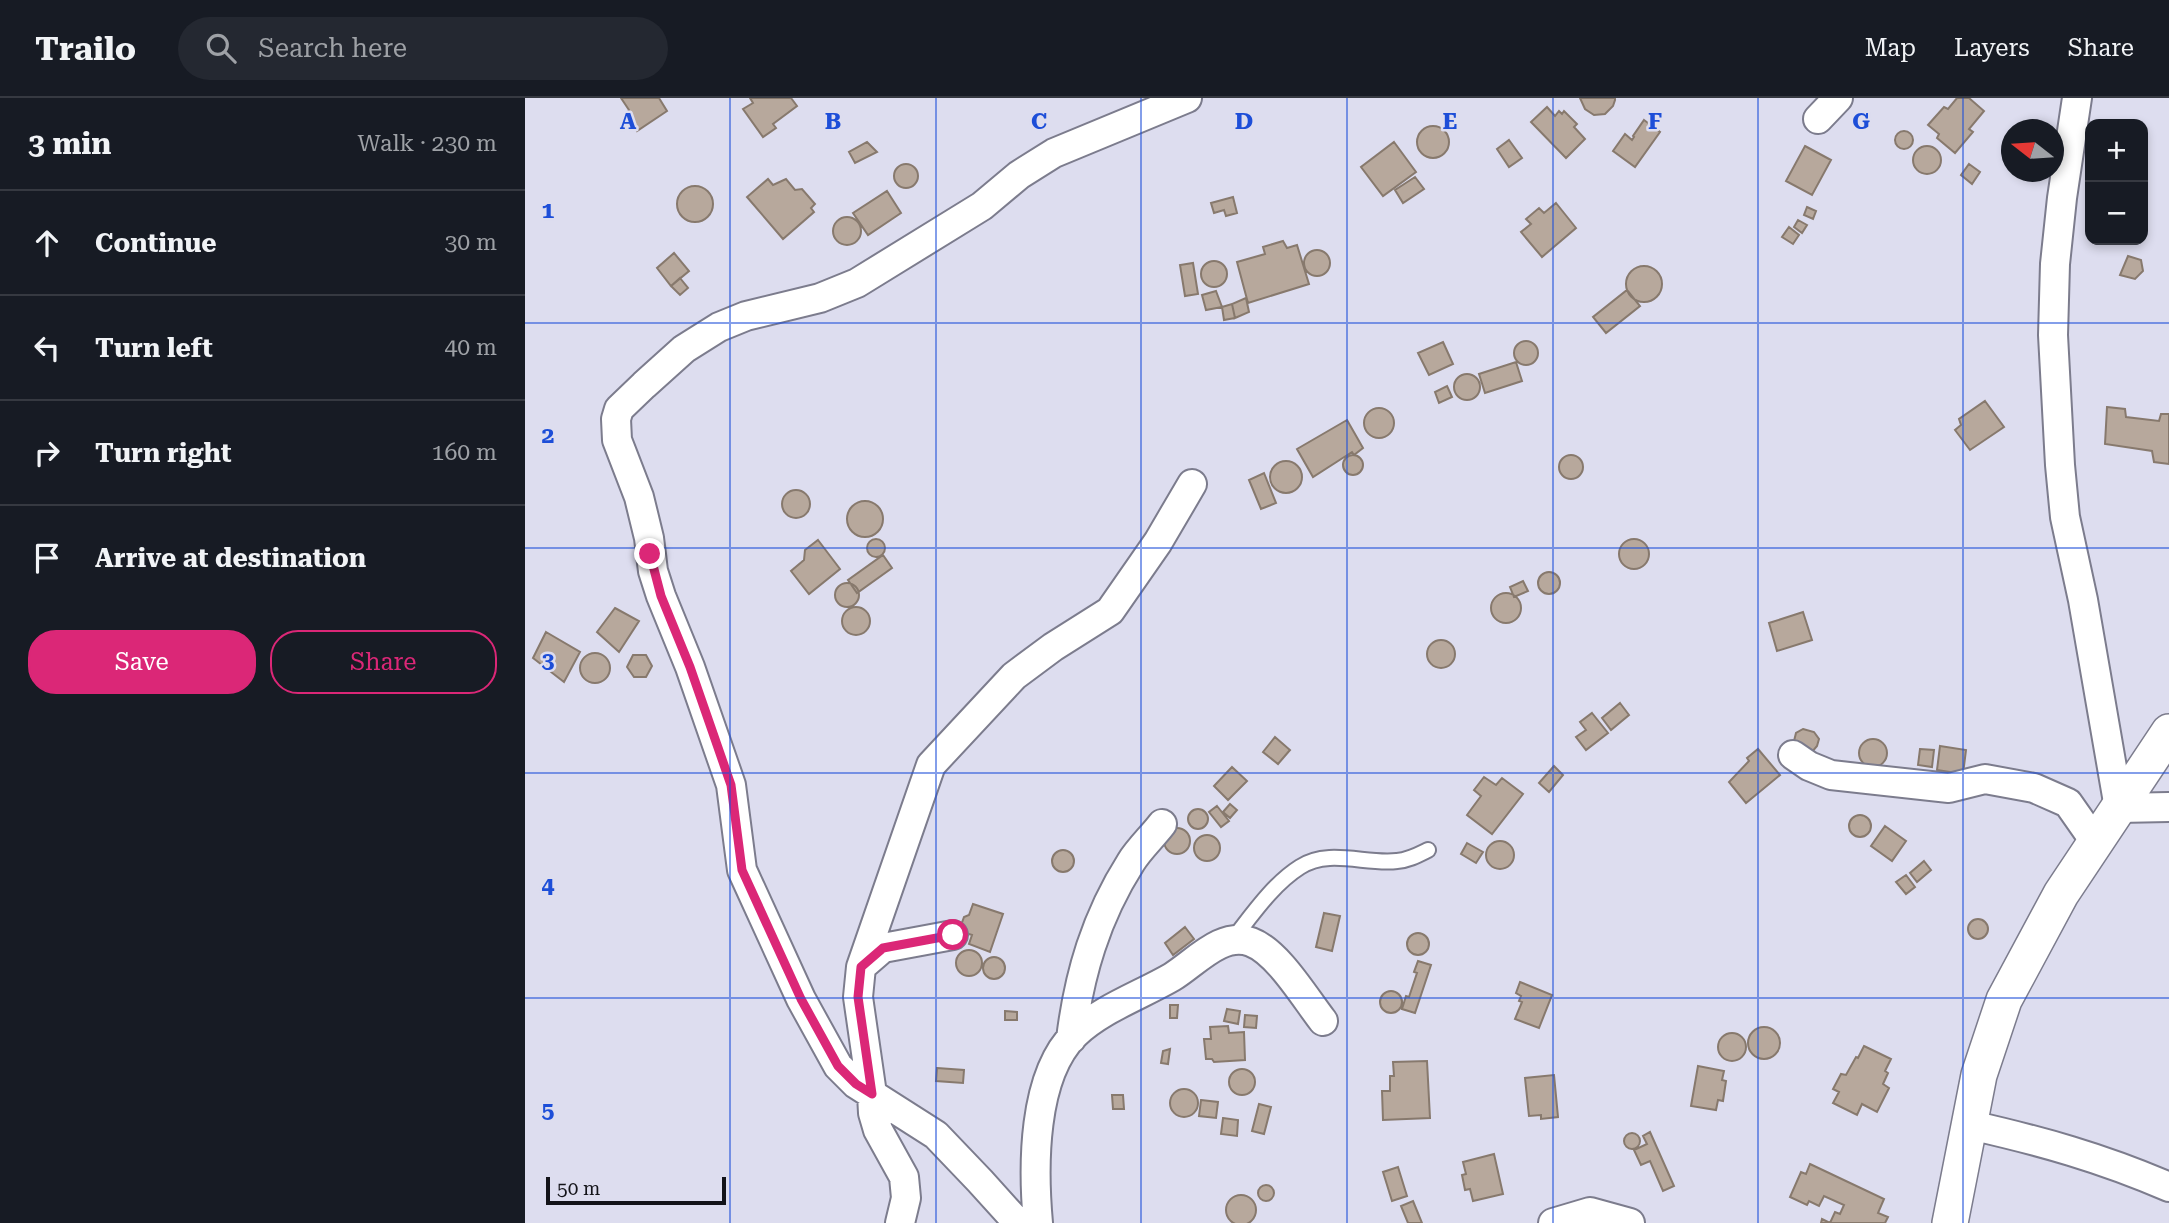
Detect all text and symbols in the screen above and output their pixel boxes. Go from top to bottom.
search box [178,17,668,80]
text: Trailo [35,29,136,68]
icon: search [202,29,240,67]
text: Search here [258,33,407,63]
text: Map [1865,34,1916,62]
text: Layers [1954,34,2030,62]
text: Share [2068,34,2134,62]
text: A [620,108,637,135]
text: B [825,108,841,135]
text: C [1031,108,1047,135]
text: D [1235,108,1253,135]
text: E [1443,108,1457,135]
text: F [1648,108,1662,135]
text: G [1852,108,1870,135]
north arrow [2001,119,2064,182]
map controls [2085,119,2148,245]
button: + [2085,119,2148,182]
text: 3 min [28,126,111,161]
text: Walk · 230 m [358,130,497,157]
button: − [2085,182,2148,245]
text: 1 [542,197,555,224]
icon: ahead [28,224,66,262]
text: Continue [95,228,217,258]
text: 30 m [444,229,497,256]
icon: left [28,329,66,367]
text: Turn left [95,333,213,363]
text: 40 m [444,334,497,361]
text: 2 [542,422,554,449]
icon: right [28,434,66,472]
text: Turn right [95,438,231,468]
text: 160 m [432,439,497,466]
route end [634,538,665,569]
icon: arrive [28,539,66,577]
text: Arrive at destination [95,543,366,573]
button: Save [28,630,256,694]
button: Share [270,630,497,694]
text: 3 [542,647,555,674]
text: 4 [542,872,555,899]
route start [937,919,968,950]
text: 5 [542,1097,555,1124]
scale bar [546,1174,726,1206]
text: 50 m [557,1177,600,1200]

